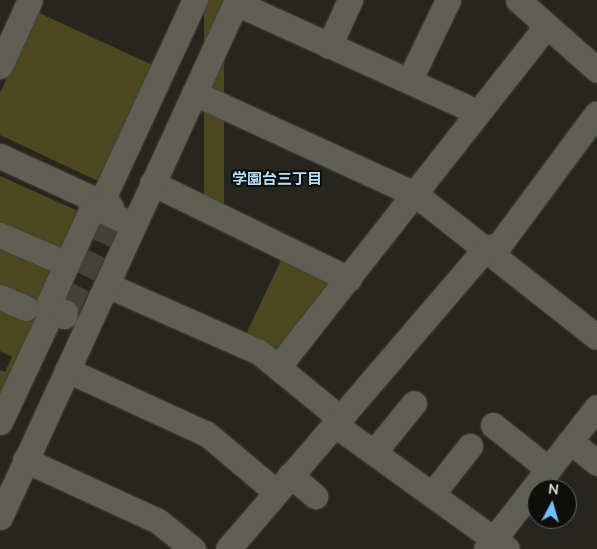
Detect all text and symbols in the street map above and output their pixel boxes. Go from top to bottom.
district label: 学園台三丁目 [232,171,322,189]
north arrow [527,479,577,529]
text: N [547,480,560,500]

